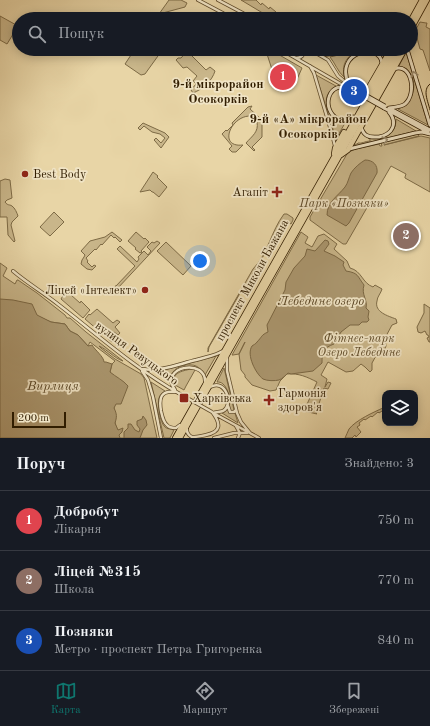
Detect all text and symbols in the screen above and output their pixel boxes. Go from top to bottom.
search box [12,12,418,56]
icon: search [26,23,48,45]
text: Пошук [58,27,104,42]
pin: 1 [270,62,296,92]
one-way arrow [410,71,419,78]
pin: 3 [341,77,367,107]
district label: 9-й мікрорайон Осокорків [172,78,264,106]
district label: 9-й «А» мікрорайон Осокорків [249,113,367,141]
one-way arrow [381,136,388,145]
marker: Best Body [20,169,30,179]
place label: Best Body [33,169,87,181]
place label: Агапіт [233,186,268,199]
marker: Агапіт [271,186,283,198]
park label: Парк «Позняки» [298,198,389,210]
street label: проспект Миколи Бажана [214,218,291,343]
pin: 2 [393,221,419,251]
your location [190,251,210,271]
place label: Ліцей «Інтелект» [45,284,137,297]
marker: Ліцей «Інтелект» [140,285,150,295]
water label: Лебедине озеро [278,295,364,308]
street label: вулиця Ревуцького [93,320,180,388]
park label: Фітнес-парк Озеро Лебедине [317,333,401,359]
water label: Вирлиця [26,380,79,393]
place label: Гармонія здоров'я [278,387,326,414]
map controls [382,390,418,426]
button: layers [382,390,418,426]
marker: Харківська [178,392,190,404]
place label: Харківська [193,392,251,405]
marker: Гармонія здоров'я [263,394,275,406]
scale bar [12,410,66,429]
text: 200 m [18,413,49,424]
text: Поруч [16,456,65,473]
text: Знайдено: 3 [345,457,414,470]
text: Добробут [54,505,119,520]
text: 1 [25,514,33,527]
text: 750 m [377,514,414,527]
text: Лікарня [54,523,101,536]
text: Ліцей №315 [54,565,141,580]
text: 2 [25,574,33,587]
text: 770 m [377,574,414,587]
text: Школа [54,583,94,596]
text: Позняки [54,625,113,640]
text: 3 [25,634,33,647]
text: 840 m [377,634,414,647]
text: Метро · проспект Петра Григоренка [54,643,262,656]
tab: Карта [51,680,81,718]
tab: Маршрут [182,680,227,718]
tab: Збережені [329,680,379,718]

